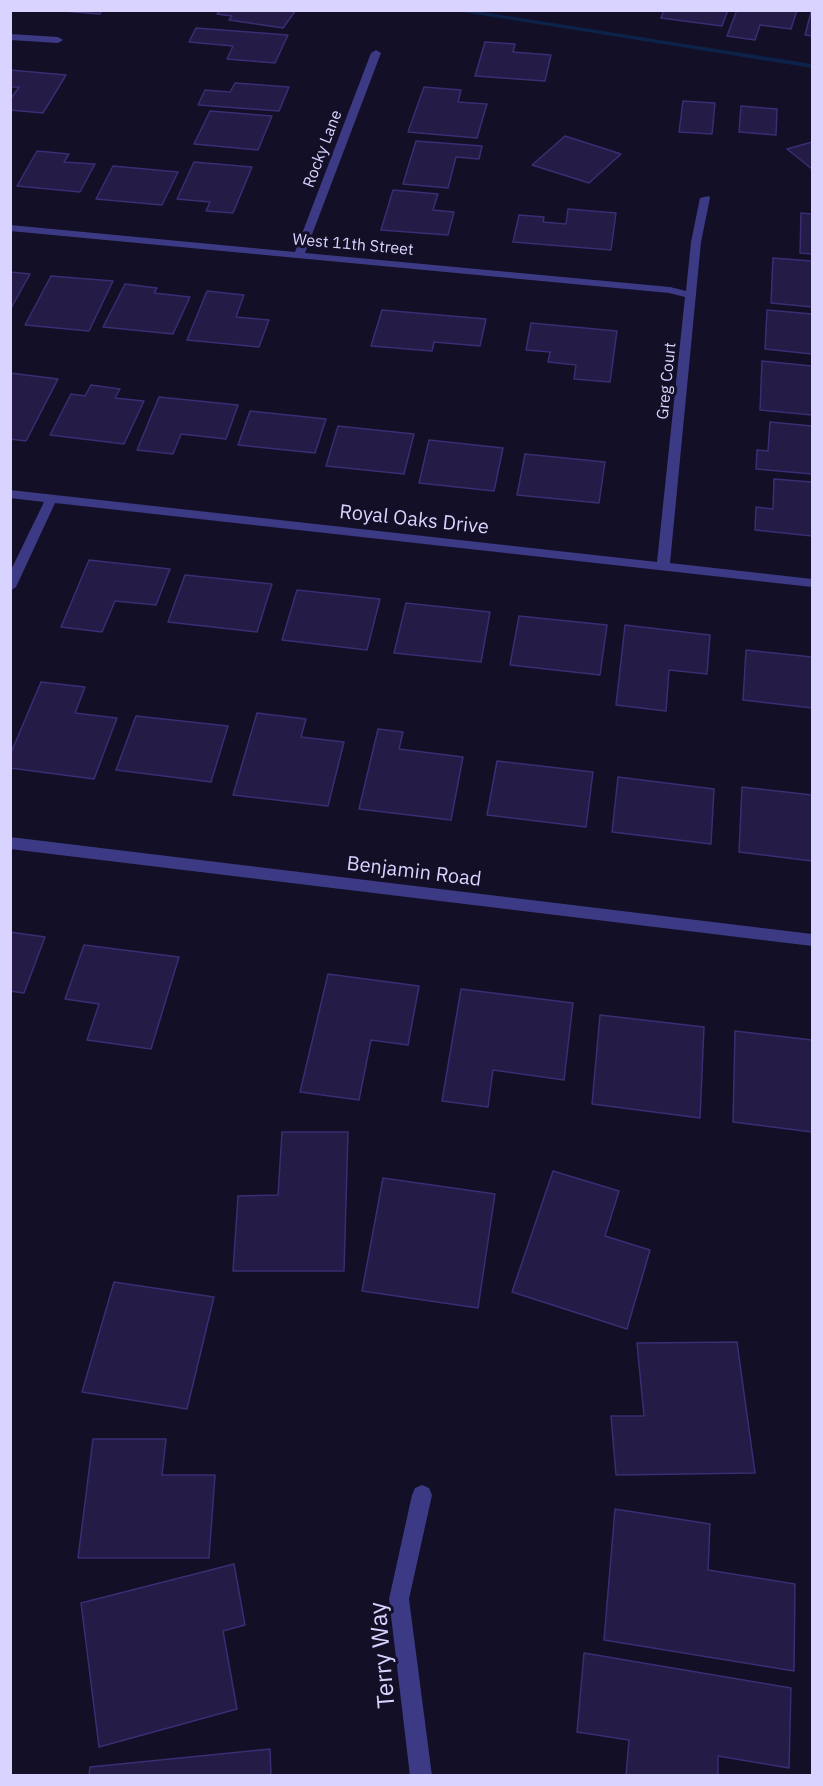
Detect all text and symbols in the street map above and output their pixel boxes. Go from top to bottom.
street label: Rocky Lane [299,107,347,191]
street label: West 11th Street [292,230,414,260]
street label: Greg Court [653,341,681,421]
street label: Royal Oaks Drive [338,500,490,540]
street label: Benjamin Road [345,852,483,892]
street label: Terry Way [364,1601,402,1709]

